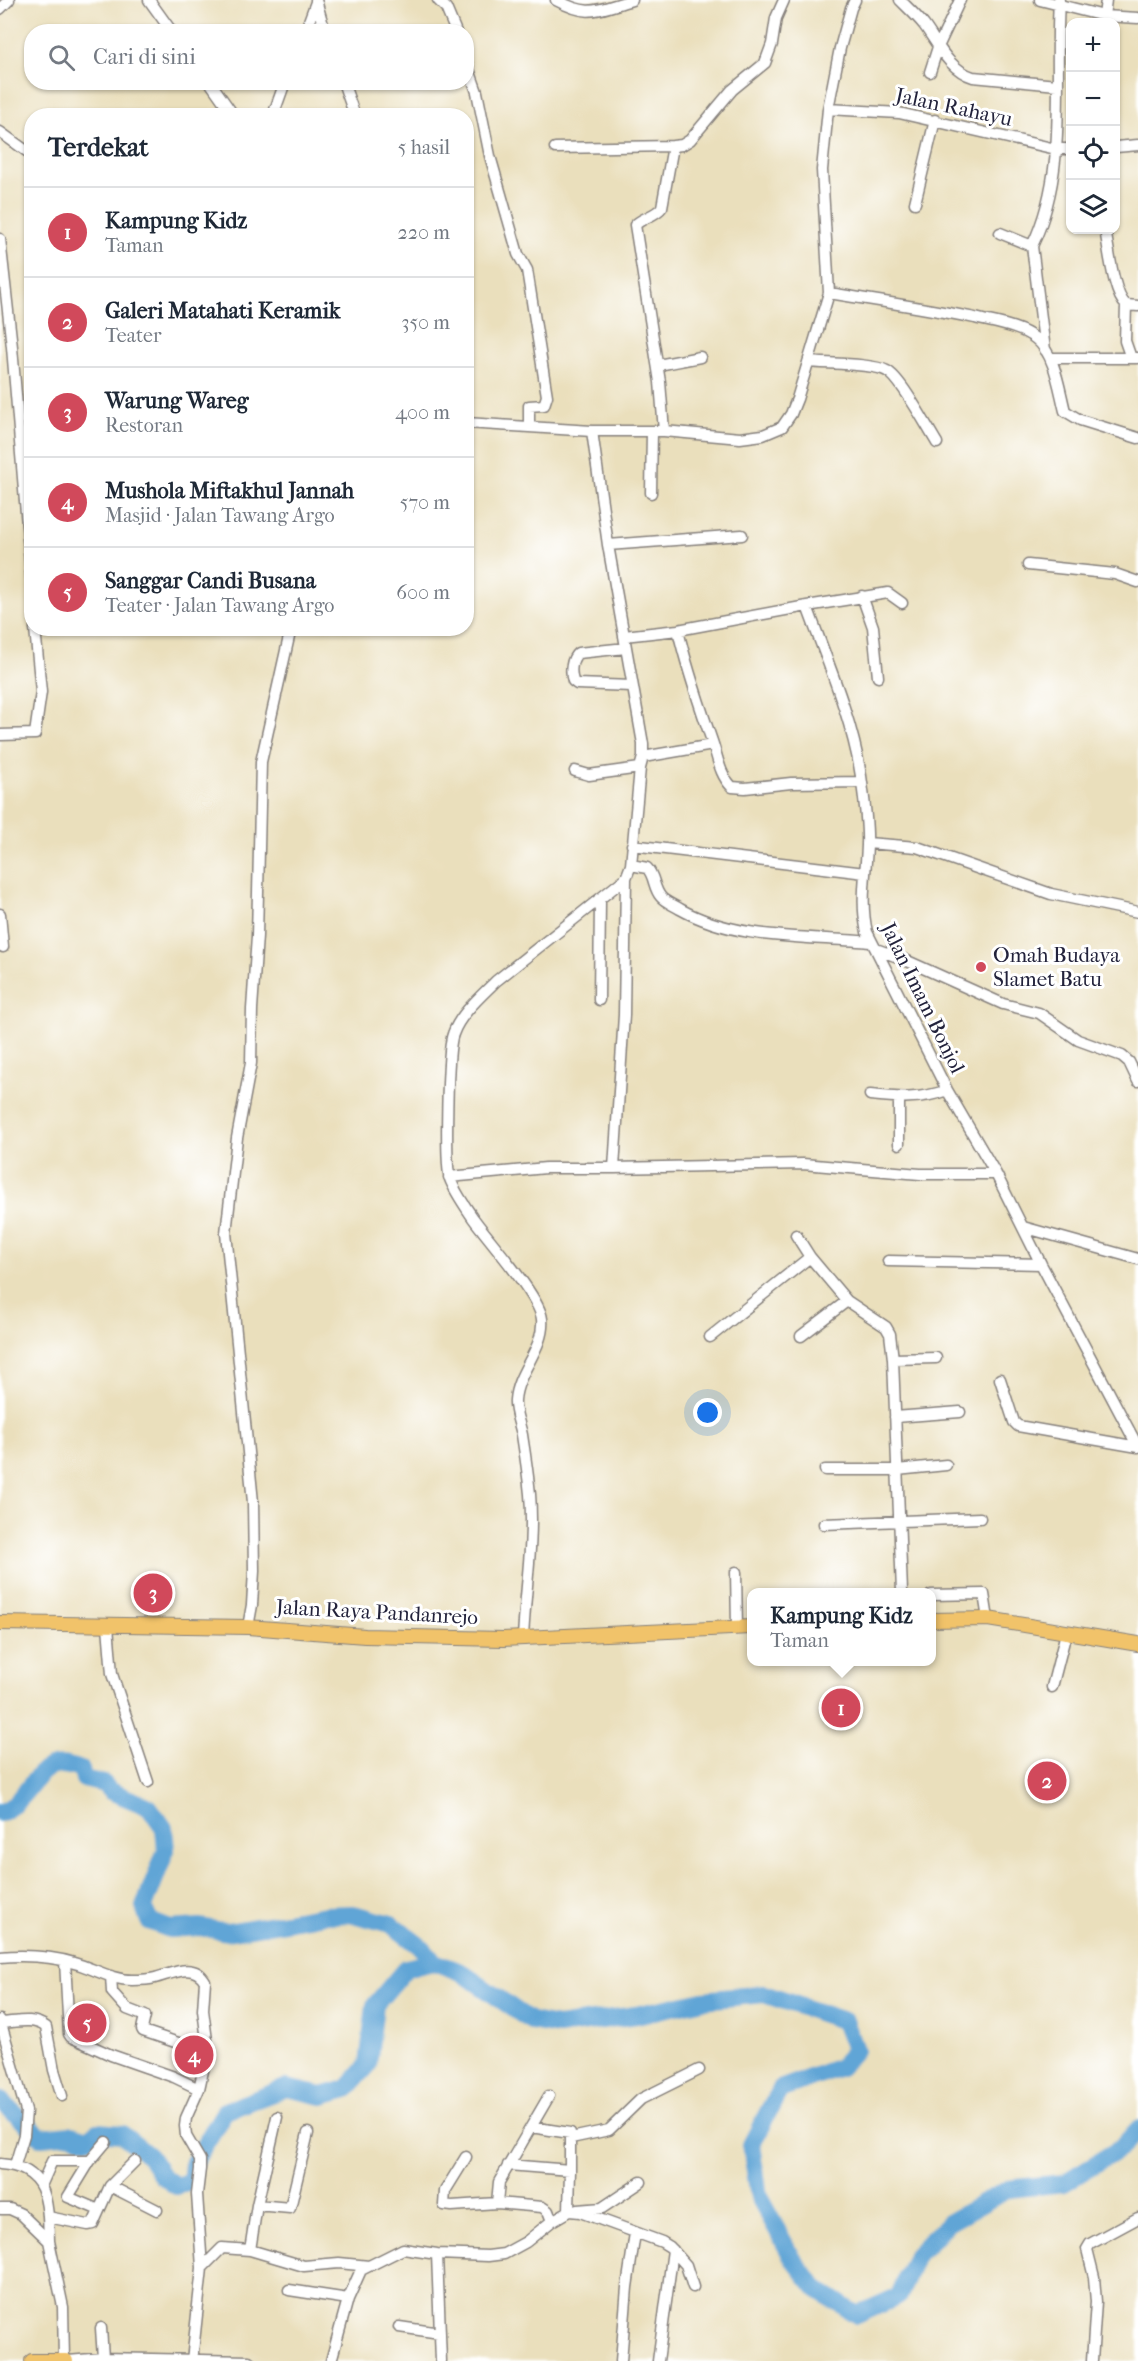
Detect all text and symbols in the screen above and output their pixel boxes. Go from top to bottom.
map controls [1066,18,1120,234]
button: + [1066,18,1120,72]
search box [24,24,474,90]
icon: search [45,41,78,74]
text: Cari di sini [93,44,196,70]
button: − [1066,72,1120,126]
street label: Jalan Rahayu [891,82,1015,131]
button: locate [1066,126,1120,180]
text: Terdekat [48,132,149,163]
text: 5 hasil [398,136,450,159]
button: layers [1066,180,1120,234]
text: Kampung Kidz [105,208,247,234]
text: 1 [64,221,71,244]
text: 220 m [397,221,450,244]
text: Taman [105,234,164,257]
text: Galeri Matahati Keramik [105,298,340,324]
text: 2 [62,311,73,334]
text: 350 m [401,311,450,334]
text: Teater [105,324,162,347]
text: Warung Wareg [105,388,249,414]
text: 3 [63,401,72,424]
text: 400 m [395,401,450,424]
text: Restoran [105,414,183,437]
text: Mushola Miftakhul Jannah [105,478,354,504]
text: 4 [62,491,73,514]
text: 570 m [400,491,450,514]
text: Masjid · Jalan Tawang Argo [105,504,335,527]
text: Sanggar Candi Busana [105,568,316,594]
text: 5 [63,581,72,604]
text: 600 m [396,581,450,604]
text: Teater · Jalan Tawang Argo [105,594,334,617]
street label: Jalan Imam Bonjol [875,917,970,1077]
place label: Omah Budaya Slamet Batu [993,943,1120,991]
marker: Omah Budaya Slamet Batu [974,960,988,974]
your location [693,1398,722,1427]
pin: 3 [134,1570,172,1616]
popup [747,1588,936,1666]
street label: Jalan Raya Pandanrejo [273,1595,479,1629]
text: Kampung Kidz [770,1603,913,1629]
text: Taman [770,1629,829,1652]
pin: 1 [822,1686,860,1730]
pin: 2 [1028,1758,1066,1804]
pin: 5 [68,2000,106,2046]
pin: 4 [174,2032,214,2078]

